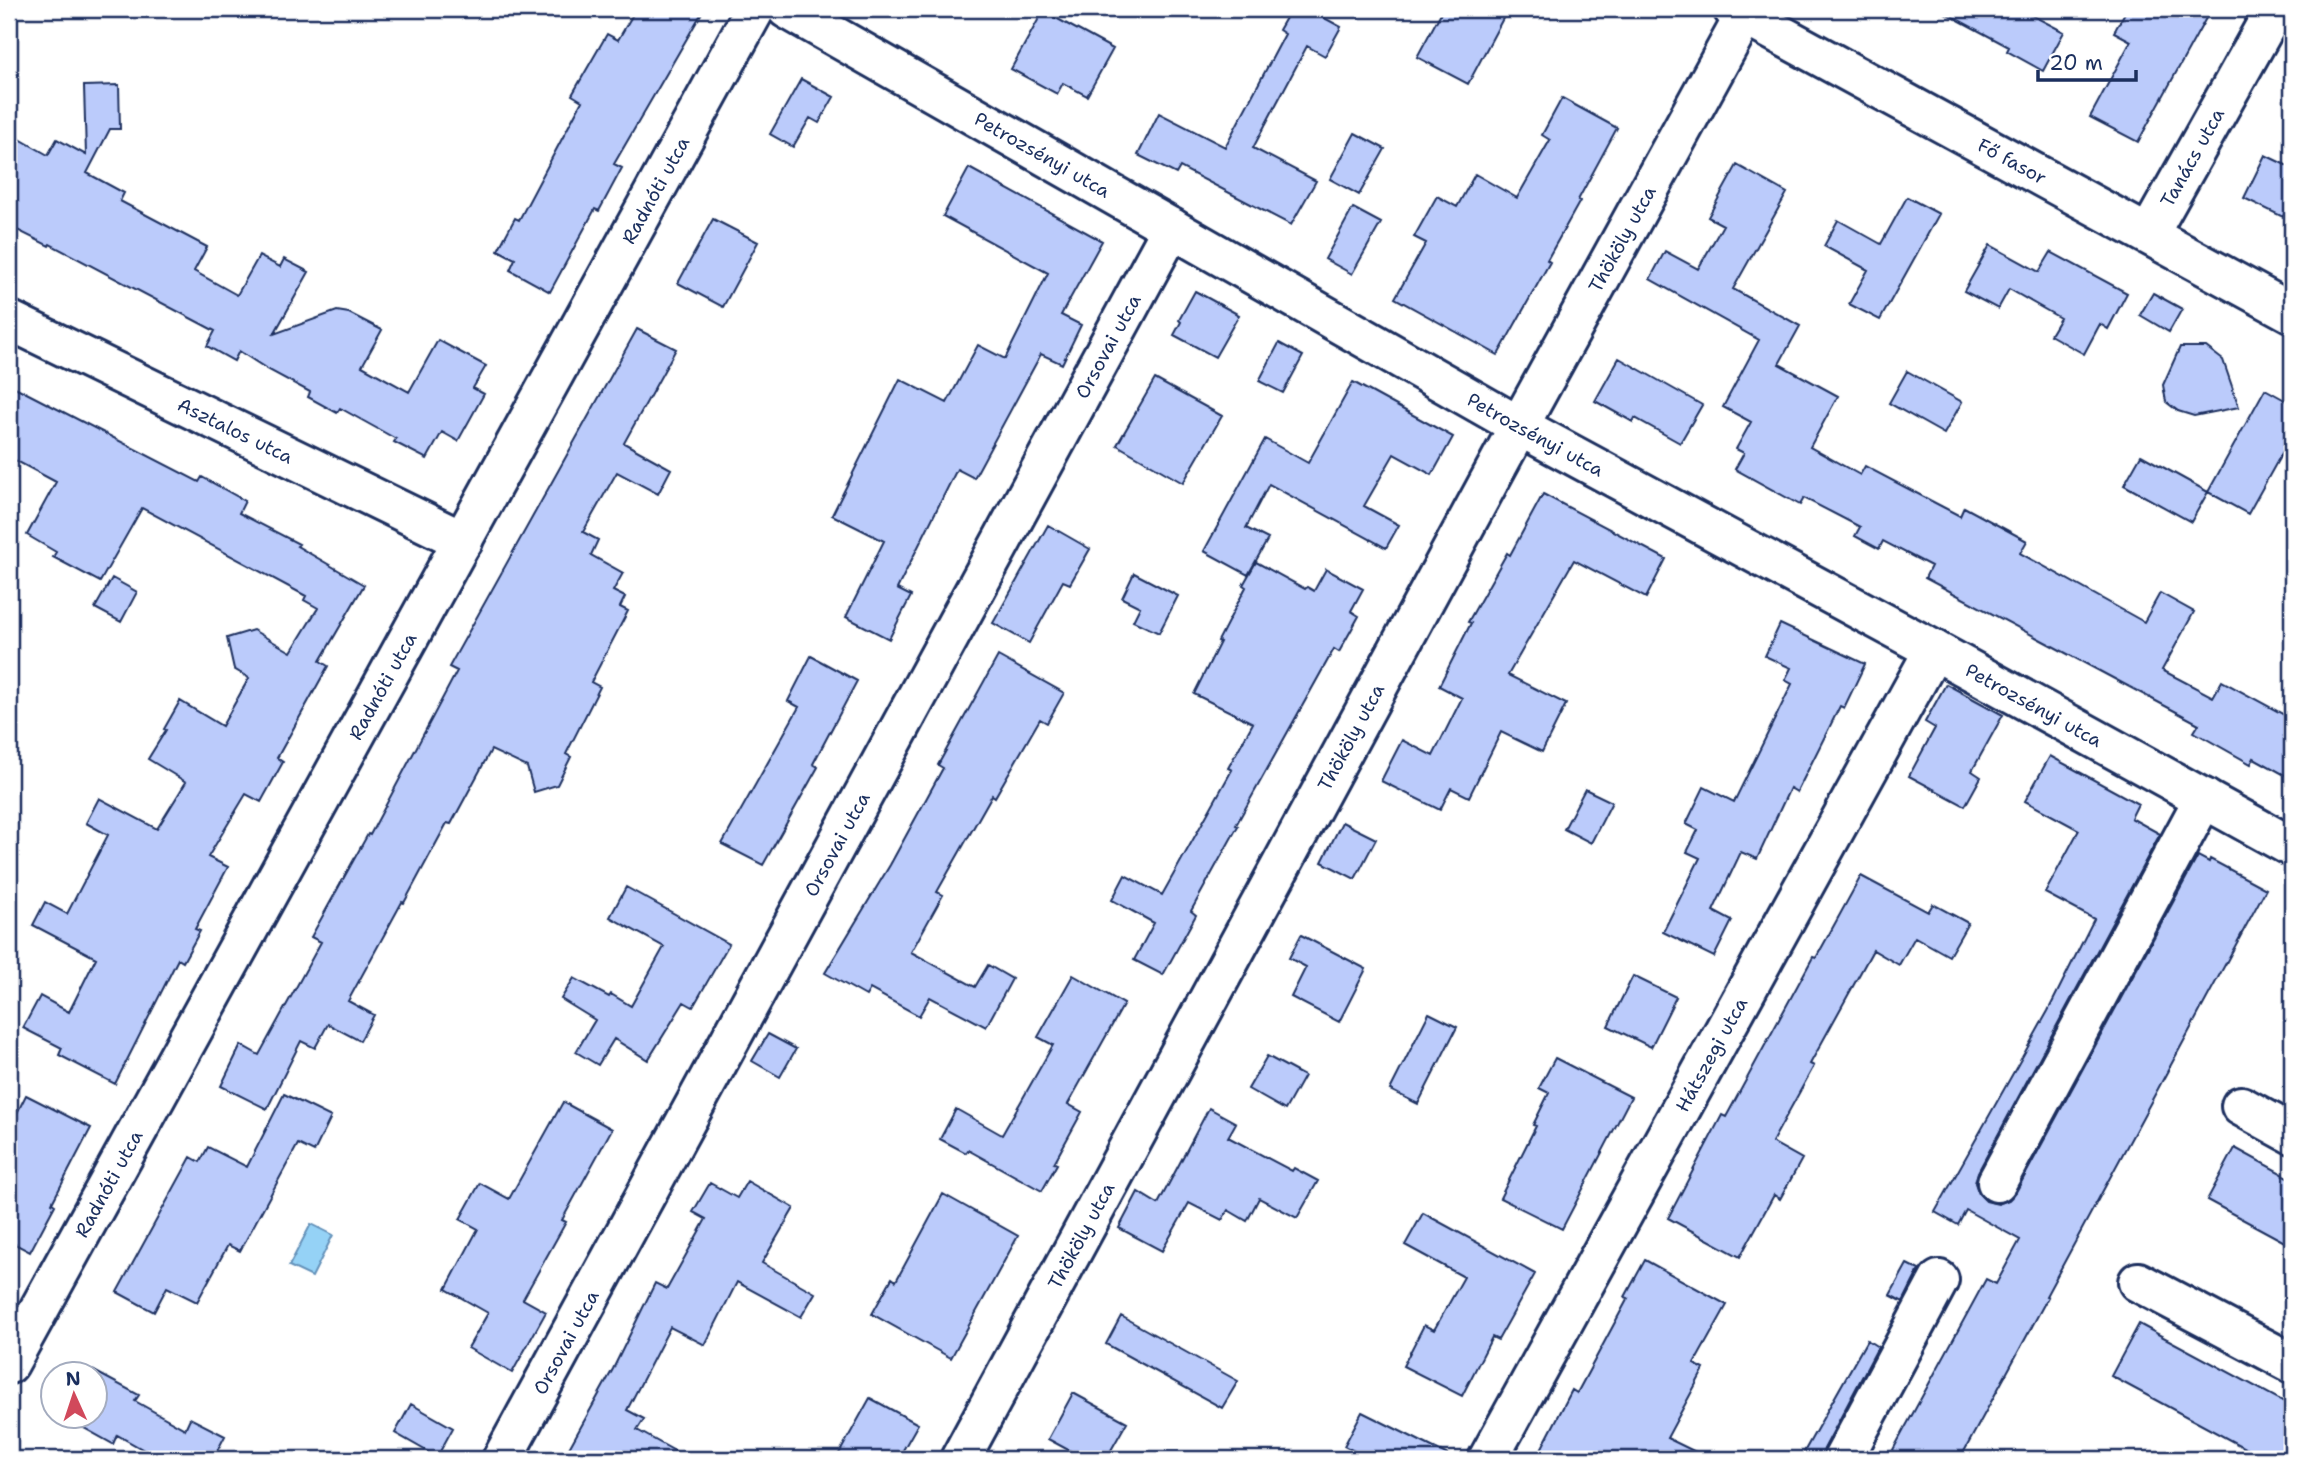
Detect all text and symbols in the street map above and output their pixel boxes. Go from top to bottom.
scale bar [2038,38,2136,82]
text: 20 m [2049,49,2103,77]
street label: Tanács utca [2155,103,2230,211]
street label: Petrozsényi utca [970,106,1115,204]
street label: Radnóti utca [616,132,695,248]
street label: Fő fasor [1973,132,2051,190]
street label: Thököly utca [1583,181,1662,297]
street label: Orsovai utca [1070,290,1147,403]
street label: Petrozsényi utca [1462,387,1608,483]
street label: Asztalos utca [173,392,297,470]
street label: Radnóti utca [343,628,422,744]
street label: Petrozsényi utca [1961,658,2107,753]
street label: Thököly utca [1312,679,1390,795]
street label: Orsovai utca [799,788,876,901]
street label: Hátszegi utca [1670,993,1753,1116]
street label: Radnóti utca [69,1126,148,1242]
street label: Thököly utca [1042,1178,1120,1294]
street label: Orsovai utca [527,1286,605,1399]
north arrow [38,1360,108,1430]
text: N [65,1366,81,1391]

